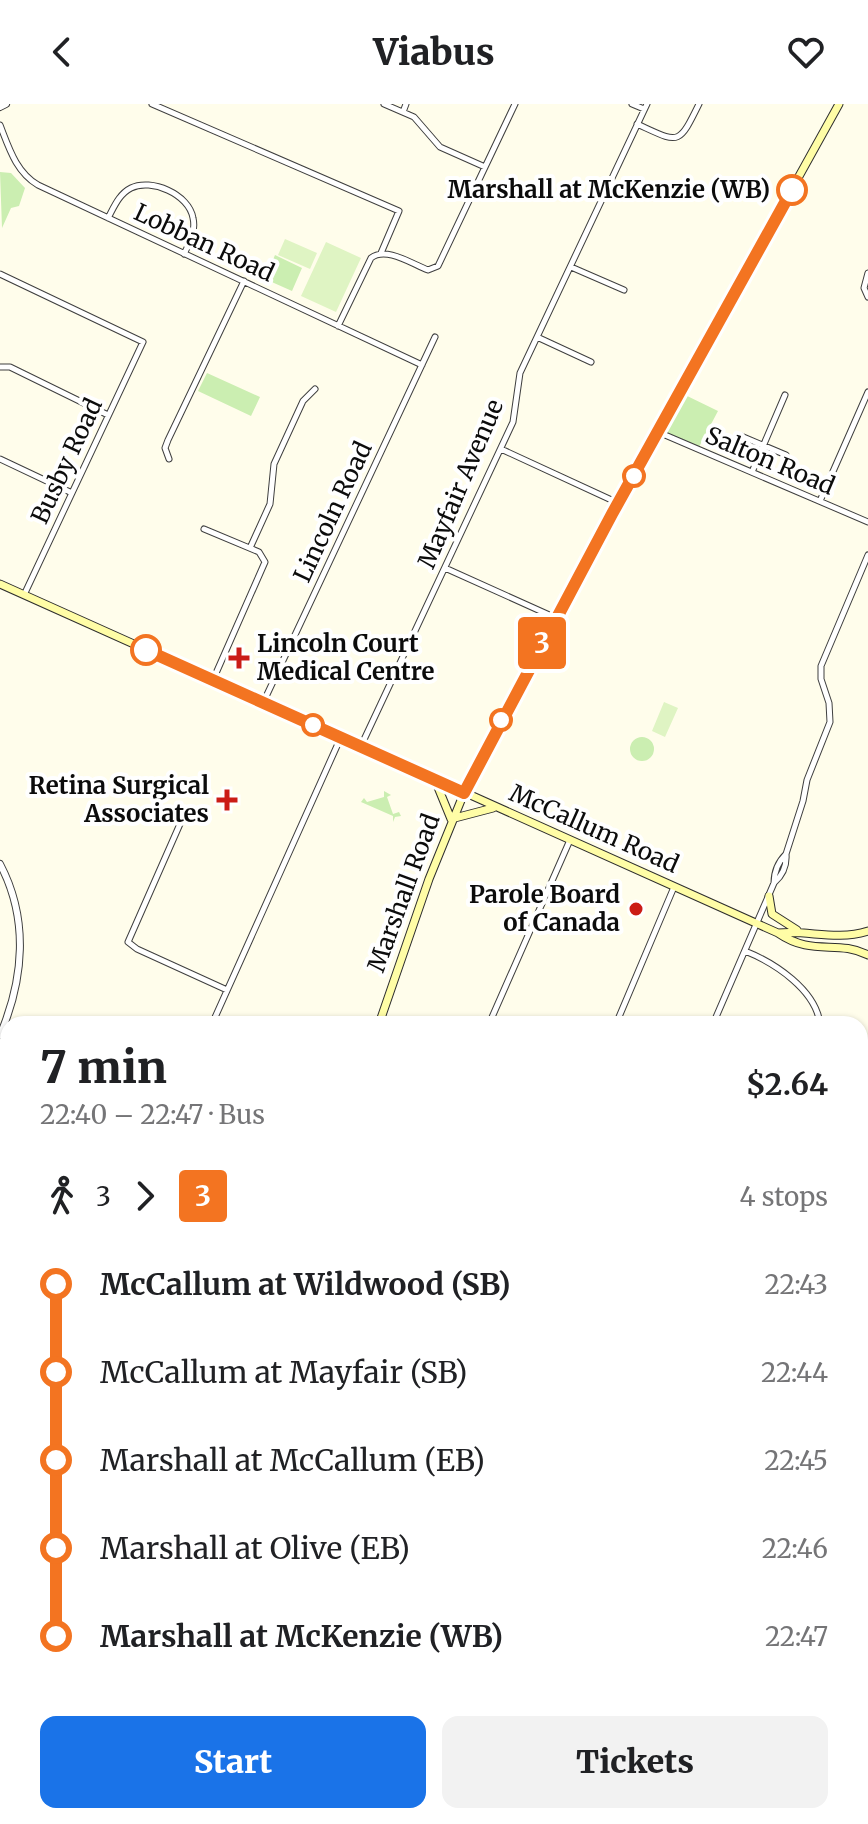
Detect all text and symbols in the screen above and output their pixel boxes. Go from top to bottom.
icon: back [40,30,84,74]
text: Viabus [373,30,495,75]
icon: heart [784,30,828,74]
place label: Marshall at McKenzie (WB) [448,174,770,205]
marker: Marshall at McKenzie (WB) [777,175,807,205]
street label: Lobban Road [129,197,279,288]
street label: Busby Road [24,393,109,528]
street label: Mayfair Avenue [411,395,510,573]
street label: Salton Road [701,419,840,502]
street label: Lincoln Road [286,437,379,587]
unlabelled marker [623,465,645,487]
line badge: 3 [516,617,568,669]
text: 3 [534,625,550,661]
place label: Lincoln Court Medical Centre [257,628,434,687]
unlabelled marker [131,635,161,665]
marker: Lincoln Court Medical Centre [228,647,250,669]
unlabelled marker [490,709,512,731]
unlabelled marker [302,714,324,736]
place label: Retina Surgical Associates [29,770,209,829]
street label: McCallum Road [505,777,684,880]
marker: Retina Surgical Associates [216,789,238,811]
street label: Marshall Road [361,809,447,976]
place label: Parole Board of Canada [469,879,620,938]
marker: Parole Board of Canada [627,900,645,918]
text: 7 min [40,1040,167,1095]
text: $2.64 [746,1065,828,1103]
text: 22:40 – 22:47 · Bus [40,1098,265,1131]
icon: walk [40,1174,84,1218]
icon: forward [123,1174,167,1218]
text: 3 [195,1178,211,1214]
text: 3 [96,1180,111,1213]
text: 4 stops [739,1180,828,1213]
text: McCallum at Wildwood (SB) [100,1265,510,1303]
text: 22:43 [764,1268,828,1301]
text: McCallum at Mayfair (SB) [100,1353,468,1391]
text: 22:44 [761,1356,828,1389]
text: Marshall at McCallum (EB) [100,1441,485,1479]
text: 22:45 [764,1444,828,1477]
text: Marshall at Olive (EB) [100,1529,410,1567]
text: 22:46 [762,1532,828,1565]
text: Marshall at McKenzie (WB) [100,1617,503,1655]
text: 22:47 [765,1620,828,1653]
button: Start [40,1716,426,1808]
button: Tickets [442,1716,828,1808]

